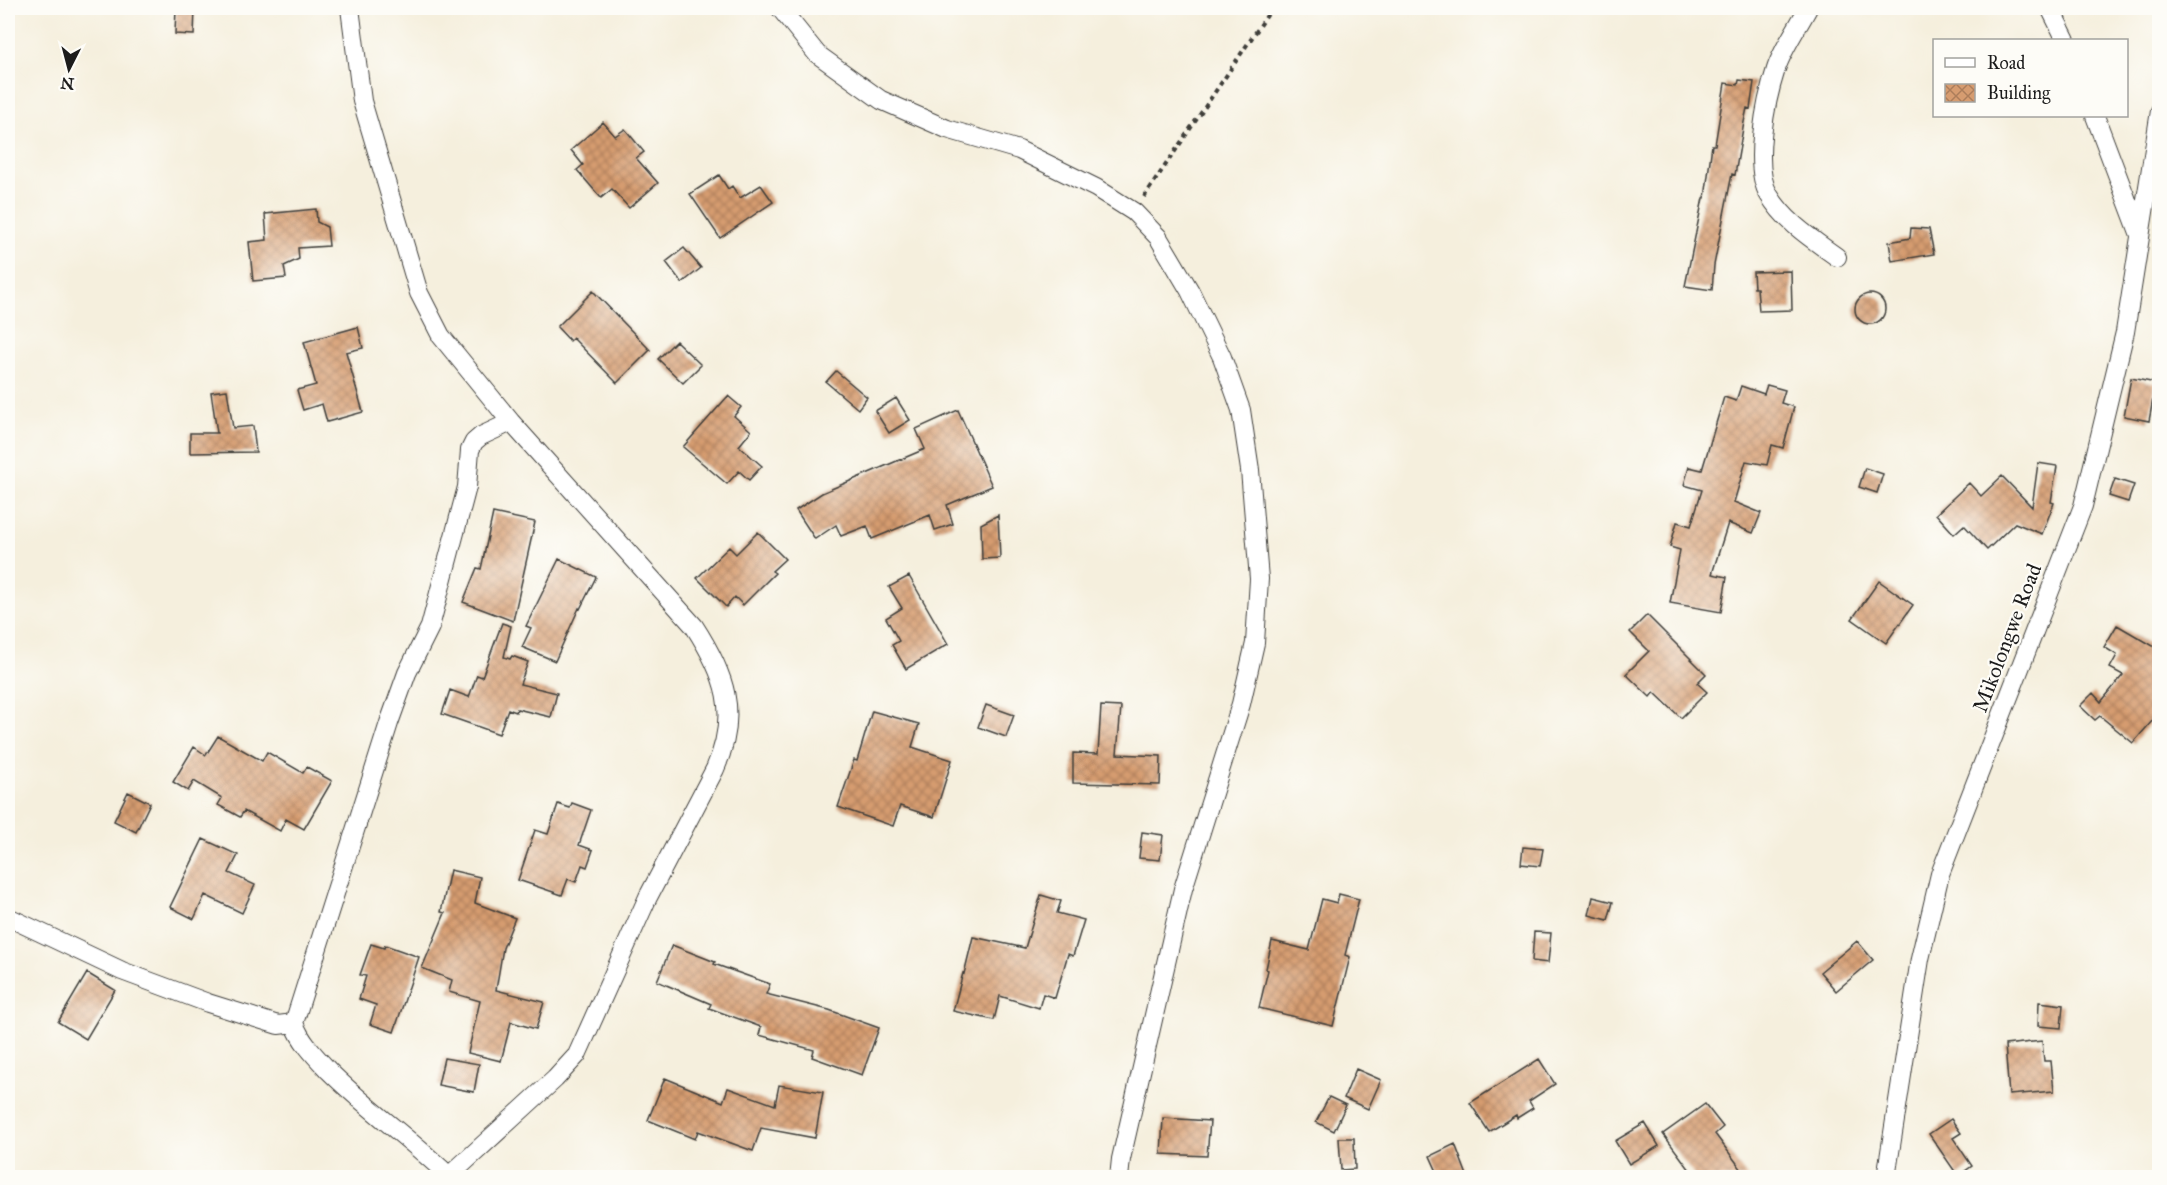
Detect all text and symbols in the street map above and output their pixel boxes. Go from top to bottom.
north arrow [39,39,99,99]
legend [1933,39,2128,117]
text: Road [1987,52,2025,74]
text: N [59,73,75,94]
text: Building [1987,82,2051,105]
street label: Mikolongwe Road [1967,560,2047,716]

